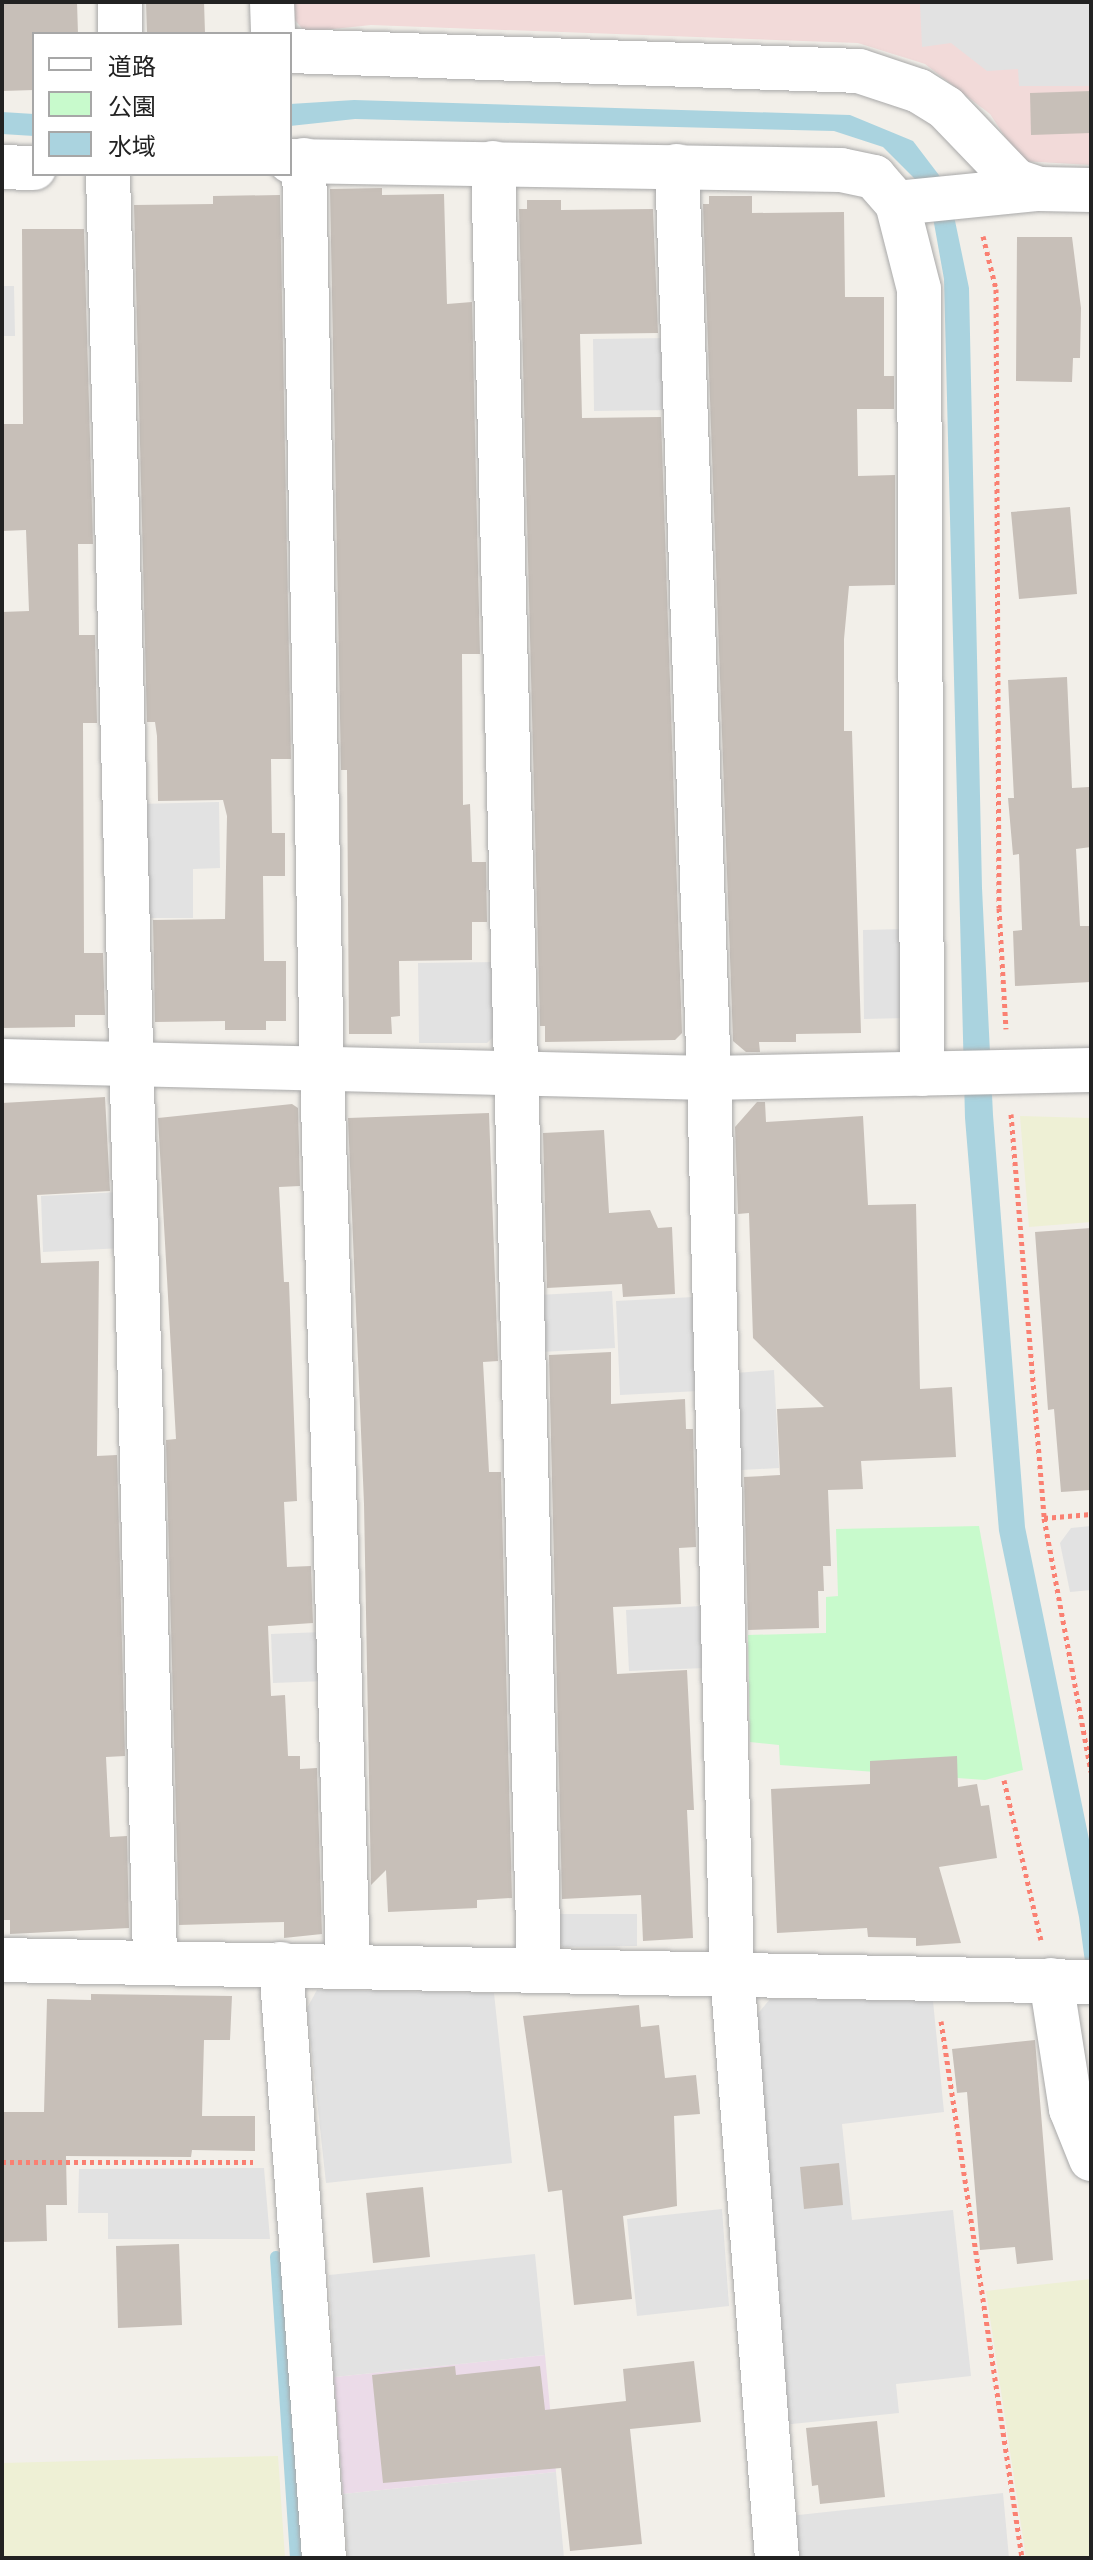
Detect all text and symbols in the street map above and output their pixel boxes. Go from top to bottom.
legend [32,32,292,176]
text: 道路 [108,51,156,82]
text: 公園 [108,91,156,122]
text: 水域 [108,131,156,162]

